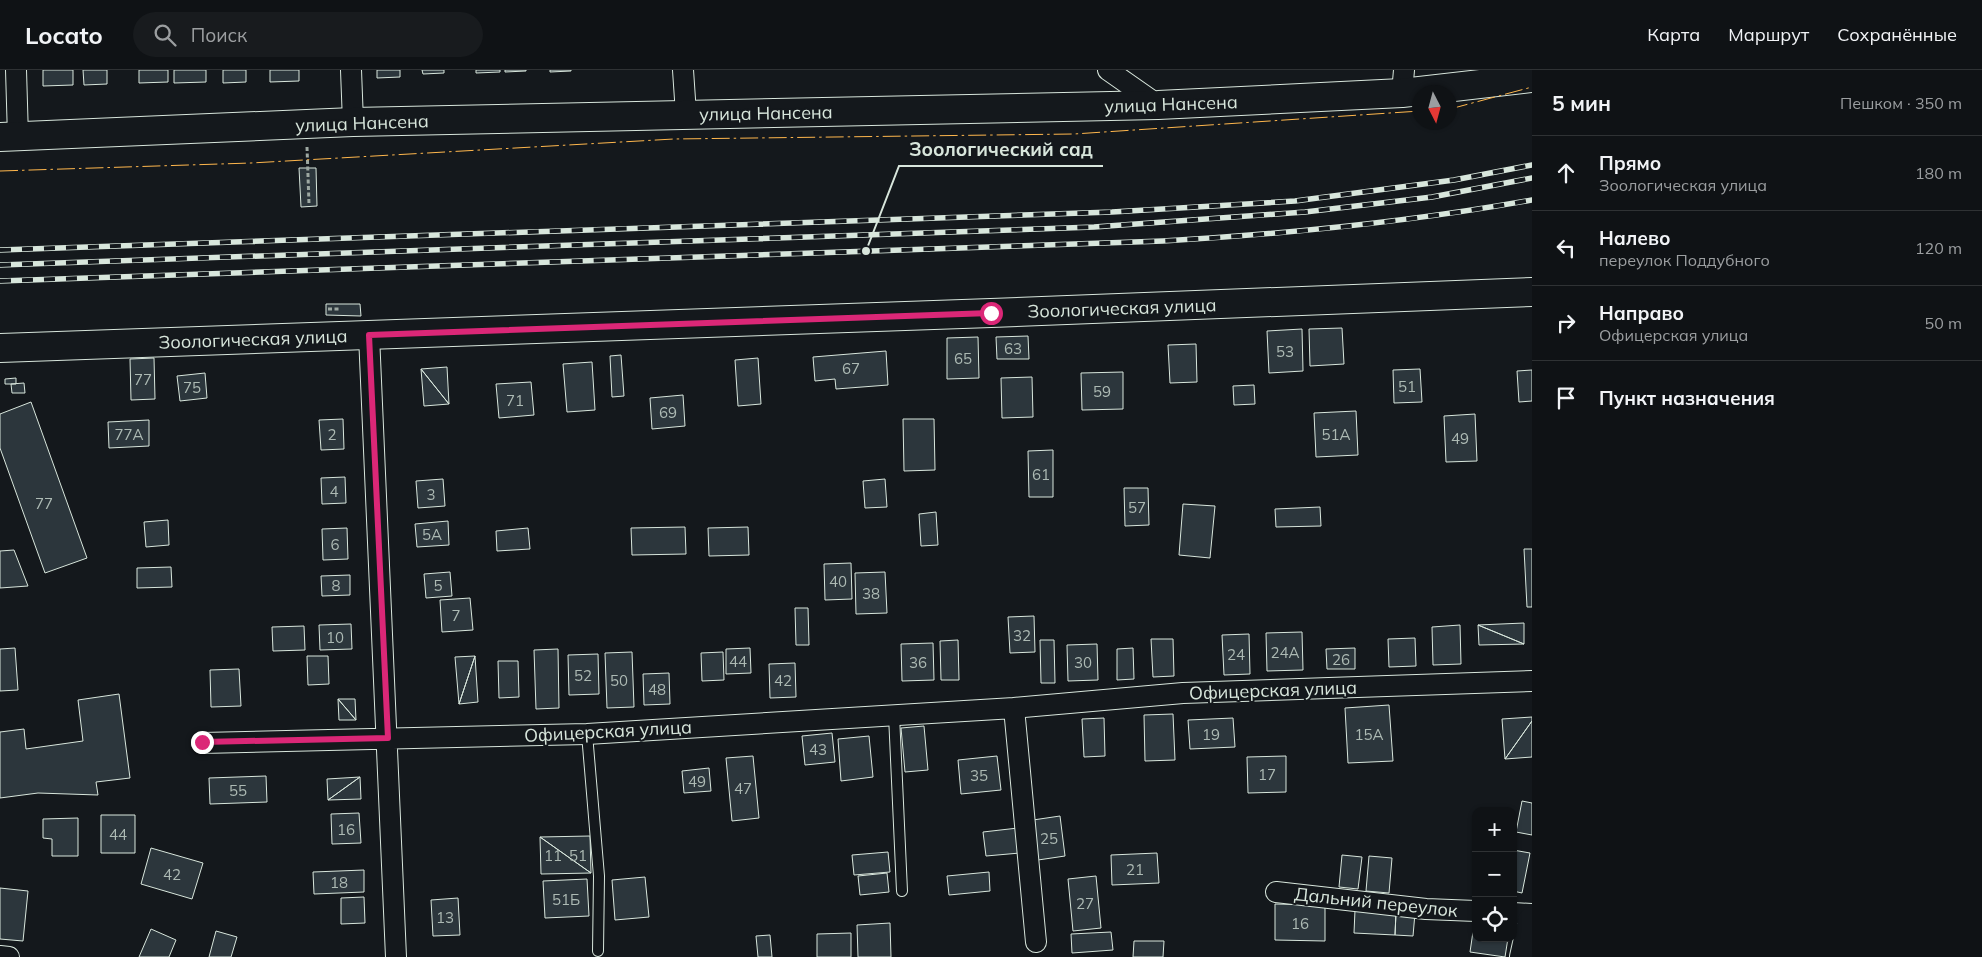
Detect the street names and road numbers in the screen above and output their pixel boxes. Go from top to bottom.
street label: улица Нансена [1104,90,1238,118]
street label: улица Нансена [699,100,833,126]
street label: улица Нансена [295,109,429,137]
street label: Зоологическая улица [1027,293,1217,323]
street label: Зоологическая улица [158,324,348,354]
street label: Офицерская улица [1189,676,1357,704]
street label: Офицерская улица [523,715,693,747]
street label: Дальний переулок [1293,882,1459,922]

